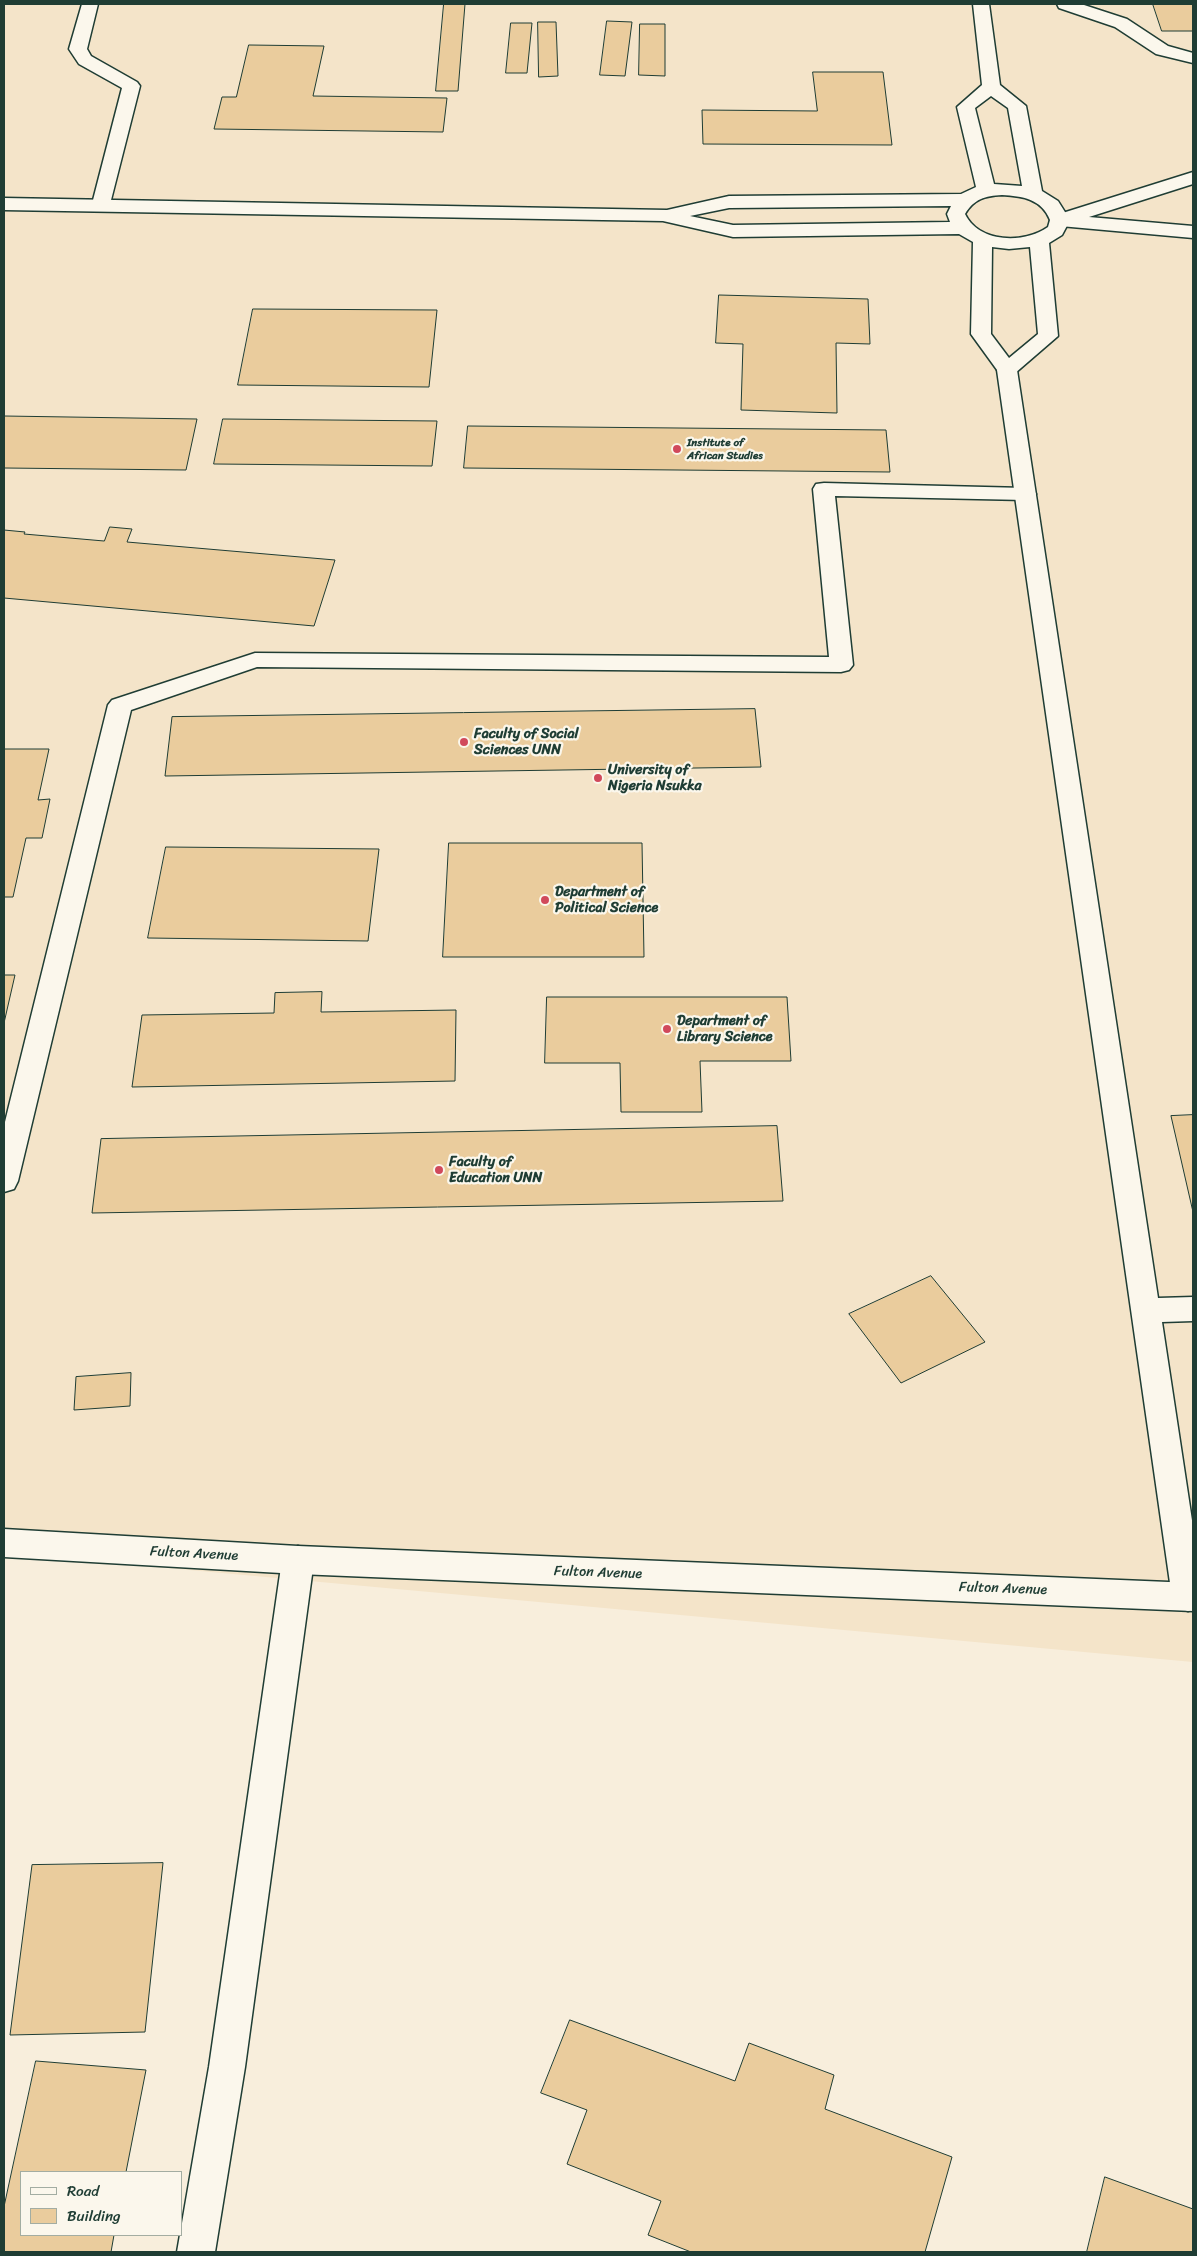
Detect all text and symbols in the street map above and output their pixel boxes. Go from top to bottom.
place label: Institute of African Studies [687,436,763,462]
marker: Institute of African Studies [671,443,683,455]
place label: Faculty of Social Sciences UNN [474,726,578,759]
marker: Faculty of Social Sciences UNN [458,736,470,748]
place label: University of Nigeria Nsukka [608,762,702,794]
marker: University of Nigeria Nsukka [592,772,604,784]
place label: Department of Political Science [555,884,658,916]
marker: Department of Political Science [539,894,551,906]
place label: Department of Library Science [677,1013,773,1046]
marker: Department of Library Science [661,1023,673,1035]
place label: Faculty of Education UNN [449,1154,542,1186]
marker: Faculty of Education UNN [433,1164,445,1176]
street label: Fulton Avenue [149,1543,239,1565]
street label: Fulton Avenue [554,1563,642,1583]
street label: Fulton Avenue [959,1579,1047,1599]
legend [20,2171,182,2236]
text: Road [67,2178,99,2204]
text: Building [67,2203,121,2229]

